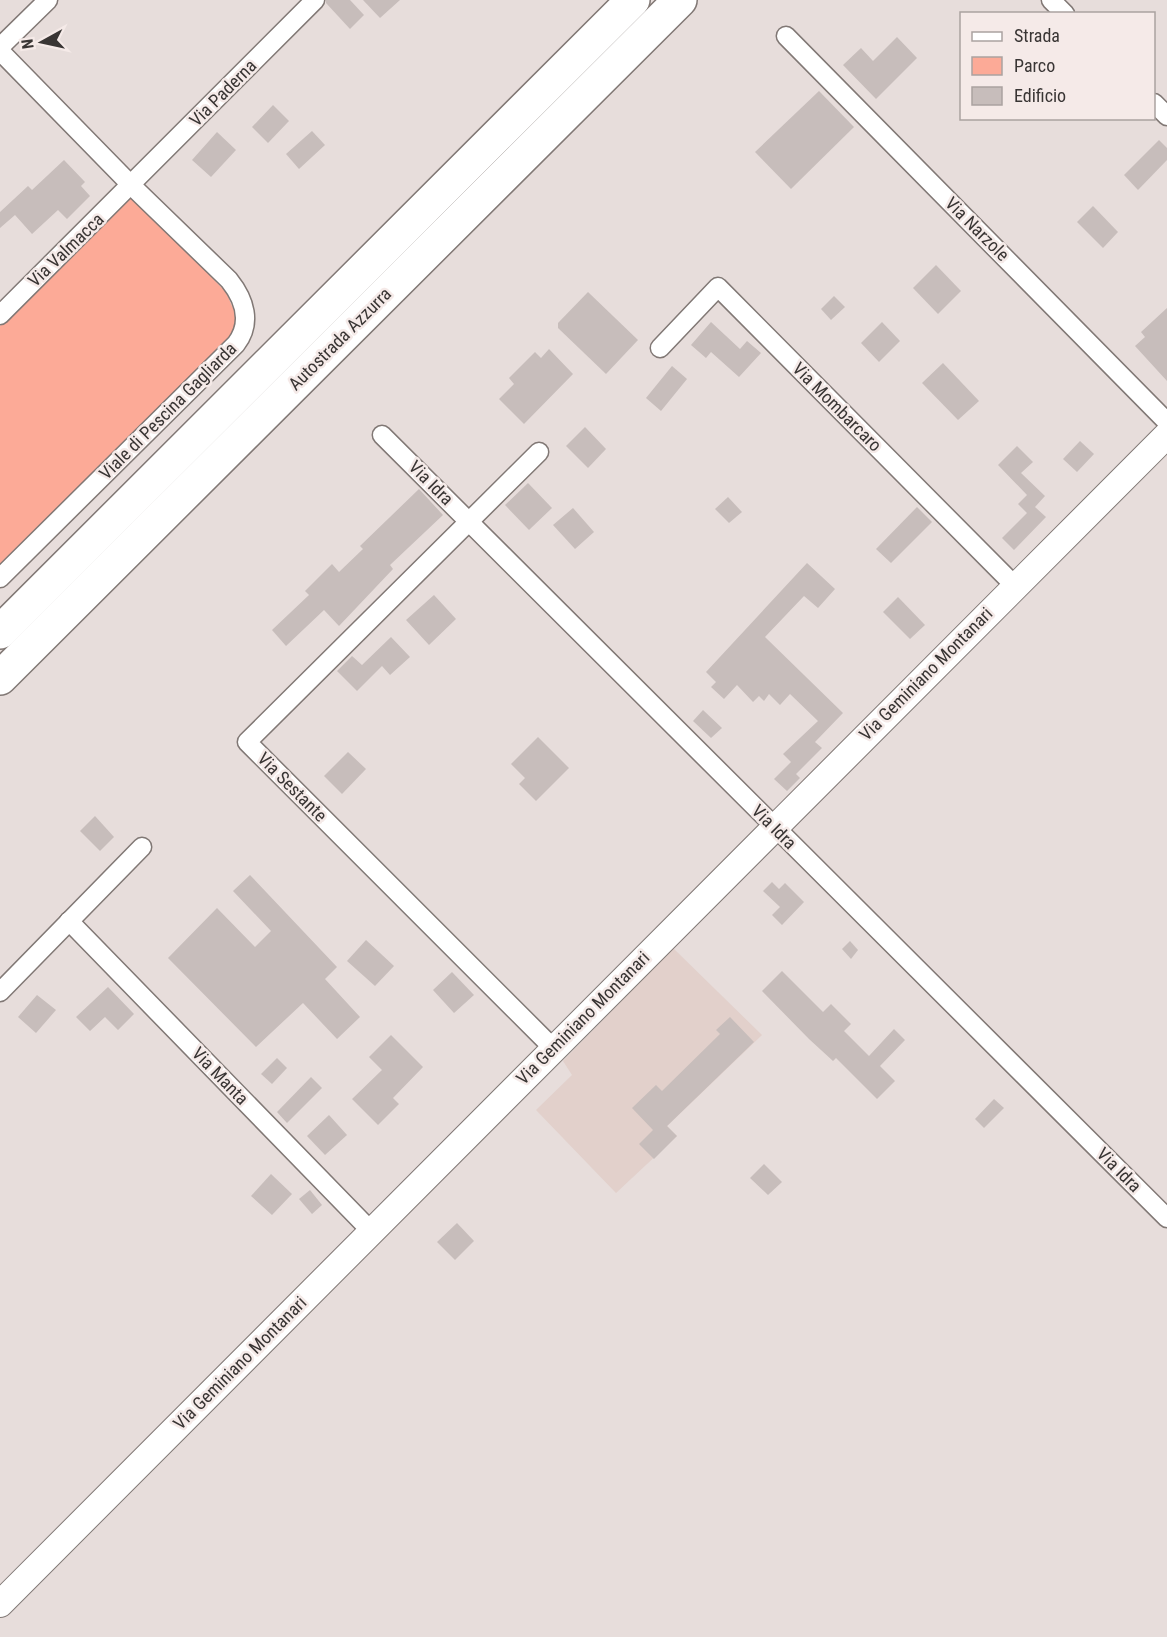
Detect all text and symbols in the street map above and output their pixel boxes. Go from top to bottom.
north arrow [12,12,72,72]
legend [960,12,1155,120]
text: Strada [1014,25,1060,46]
text: N [18,38,38,50]
street label: Via Paderna [185,55,260,130]
text: Parco [1014,55,1055,76]
text: Edificio [1014,85,1066,106]
street label: Via Narzole [941,192,1014,265]
street label: Via Valmacca [24,208,108,291]
street label: Autostrada Azzurra [284,283,395,394]
street label: Viale di Pescina Gagliarda [95,338,240,483]
street label: Via Mombarcaro [788,358,886,456]
street label: Via Idra [405,456,458,509]
street label: Via Geminiano Montanari [855,603,996,744]
street label: Via Sestante [253,748,331,826]
street label: Via Idra [748,800,801,853]
street label: Via Geminiano Montanari [512,947,653,1088]
street label: Via Manta [188,1043,253,1109]
street label: Via Idra [1093,1143,1146,1196]
street label: Via Geminiano Montanari [169,1292,310,1433]

